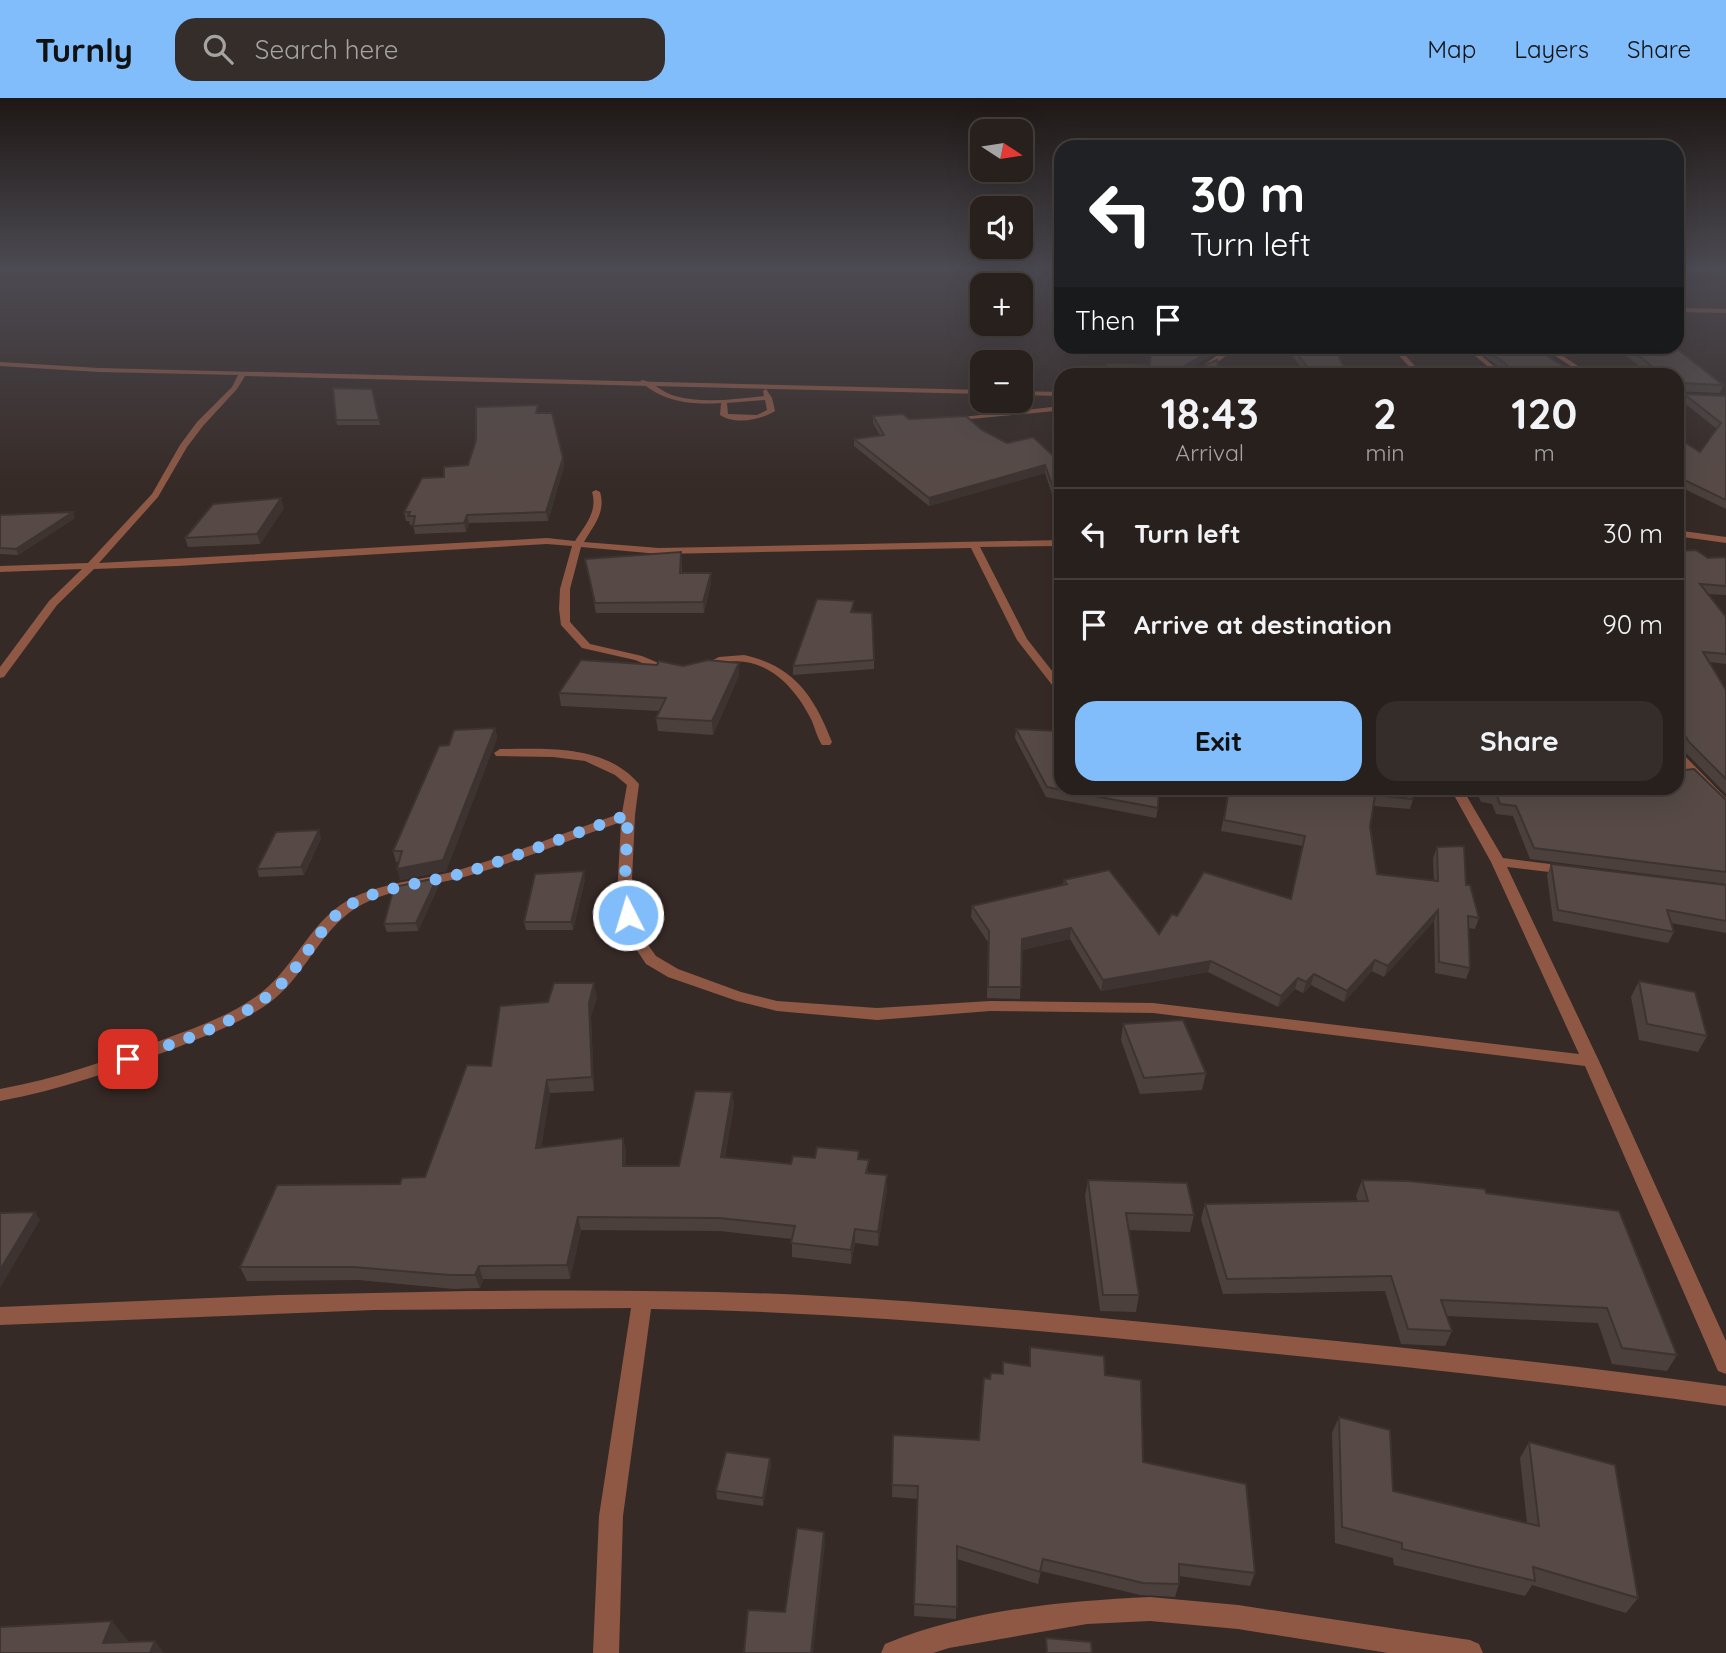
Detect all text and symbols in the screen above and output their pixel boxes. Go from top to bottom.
search box [175,18,665,81]
text: Turnly [35,29,133,70]
icon: search [199,30,237,68]
text: Search here [255,33,398,66]
text: Map [1427,34,1476,64]
text: Layers [1514,34,1589,64]
text: Share [1627,34,1691,64]
north arrow [970,119,1032,182]
map controls [970,119,1033,413]
text: 30 m [1190,163,1305,224]
icon: left [1075,168,1166,259]
button: sound [970,196,1033,259]
text: Turn left [1190,224,1311,264]
button: + [970,273,1033,336]
icon: arrive [1149,301,1187,339]
text: Then [1075,304,1135,337]
button: − [970,350,1033,413]
text: 18:43 [1161,387,1259,440]
text: 2 [1373,387,1397,440]
text: 120 [1511,387,1577,440]
text: Arrival [1175,438,1244,467]
text: min [1365,438,1405,467]
text: m [1534,438,1555,467]
icon: left [1075,515,1113,553]
text: Turn left [1134,517,1241,550]
text: 30 m [1603,517,1663,550]
icon: arrive [1075,606,1113,644]
text: Arrive at destination [1134,608,1392,641]
text: 90 m [1602,608,1663,641]
button: Exit [1075,701,1362,781]
button: Share [1376,701,1663,781]
position arrow [591,878,665,952]
pin [98,1029,158,1089]
icon: arrive [109,1040,147,1078]

